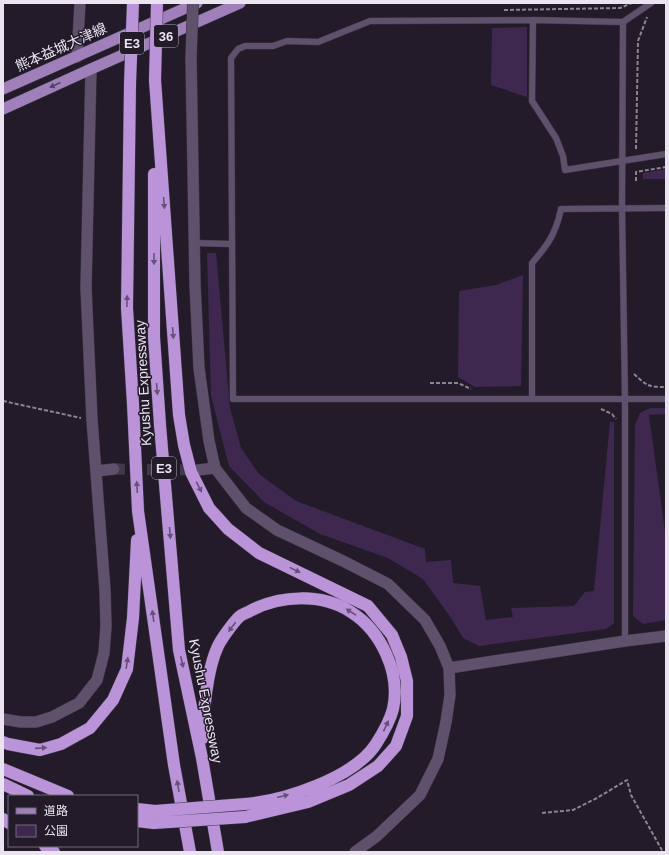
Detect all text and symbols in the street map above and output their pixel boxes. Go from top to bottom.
street label: 熊本益城大津線 [13,20,109,74]
road number: 36 [154,25,178,47]
road number: E3 [120,32,144,54]
one-way arrow [50,82,61,88]
one-way arrow [160,197,167,209]
one-way arrow [151,253,157,266]
one-way arrow [124,294,130,307]
street label: Kyushu Expressway [132,320,154,446]
one-way arrow [170,327,177,339]
one-way arrow [154,383,161,395]
road number: E3 [152,457,176,479]
one-way arrow [134,480,140,493]
one-way arrow [195,482,202,493]
one-way arrow [166,527,173,539]
one-way arrow [289,567,300,573]
one-way arrow [345,609,357,616]
one-way arrow [150,610,156,622]
one-way arrow [228,621,236,632]
street label: Kyushu Expressway [186,638,226,764]
one-way arrow [179,656,185,668]
one-way arrow [124,657,130,669]
one-way arrow [383,720,389,731]
one-way arrow [35,745,47,752]
one-way arrow [175,780,181,792]
one-way arrow [277,793,289,799]
legend [8,795,138,847]
text: 道路 [44,804,68,818]
text: 公園 [44,824,68,838]

